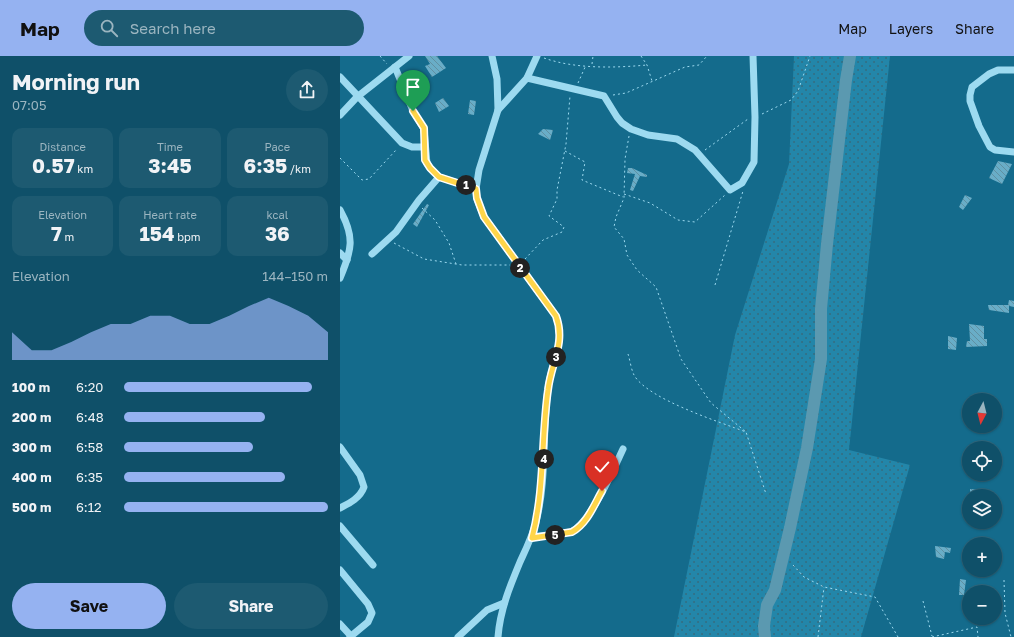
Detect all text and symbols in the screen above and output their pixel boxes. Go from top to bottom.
search box [84,10,364,46]
text: Map [20,17,60,40]
icon: search [98,17,120,39]
text: Search here [130,19,216,37]
text: Map [838,20,867,37]
text: Layers [889,20,933,37]
text: Share [955,20,994,37]
text: Morning run [12,68,140,95]
button: share [286,69,328,111]
pin [396,70,430,111]
icon: arrive [402,76,424,98]
text: 07:05 [12,97,46,113]
text: Distance [40,140,86,153]
text: Time [157,140,183,153]
text: Pace [264,140,290,153]
text: 0.57 [32,153,75,177]
text: 3:45 [148,153,192,177]
text: 6:35 [244,153,287,177]
text: km [75,162,93,175]
text: /km [287,162,311,175]
pin: 1 [456,175,476,195]
text: 1 [463,178,469,191]
text: Elevation [38,208,87,221]
text: Heart rate [143,208,197,221]
text: kcal [266,208,288,221]
text: 7 [51,221,62,245]
text: 154 [139,221,174,245]
text: 36 [265,221,290,245]
text: m [62,230,74,243]
text: bpm [174,230,201,243]
pin: 2 [510,258,530,278]
text: 2 [517,261,523,274]
text: Elevation [12,268,70,284]
text: 144–150 m [262,268,328,284]
pin: 3 [546,347,566,367]
text: 3 [553,350,559,363]
text: 100 m [12,379,50,395]
text: 6:20 [76,379,103,395]
north arrow [962,393,1002,433]
map controls [962,393,1002,625]
text: 200 m [12,409,51,425]
text: 6:48 [76,409,104,425]
text: 300 m [12,439,51,455]
text: 6:58 [76,439,103,455]
button: locate [962,441,1002,481]
pin: 4 [534,449,554,469]
pin [585,450,619,491]
text: 4 [541,452,547,465]
icon: check [591,456,613,478]
text: 400 m [12,469,52,485]
text: 6:35 [76,469,103,485]
button: layers [962,489,1002,529]
text: 500 m [12,499,51,515]
text: 6:12 [76,499,102,515]
pin: 5 [545,525,565,545]
text: 5 [552,528,558,541]
button: + [962,537,1002,577]
button: Save [12,583,166,629]
button: Share [174,583,328,629]
button: − [962,585,1002,625]

